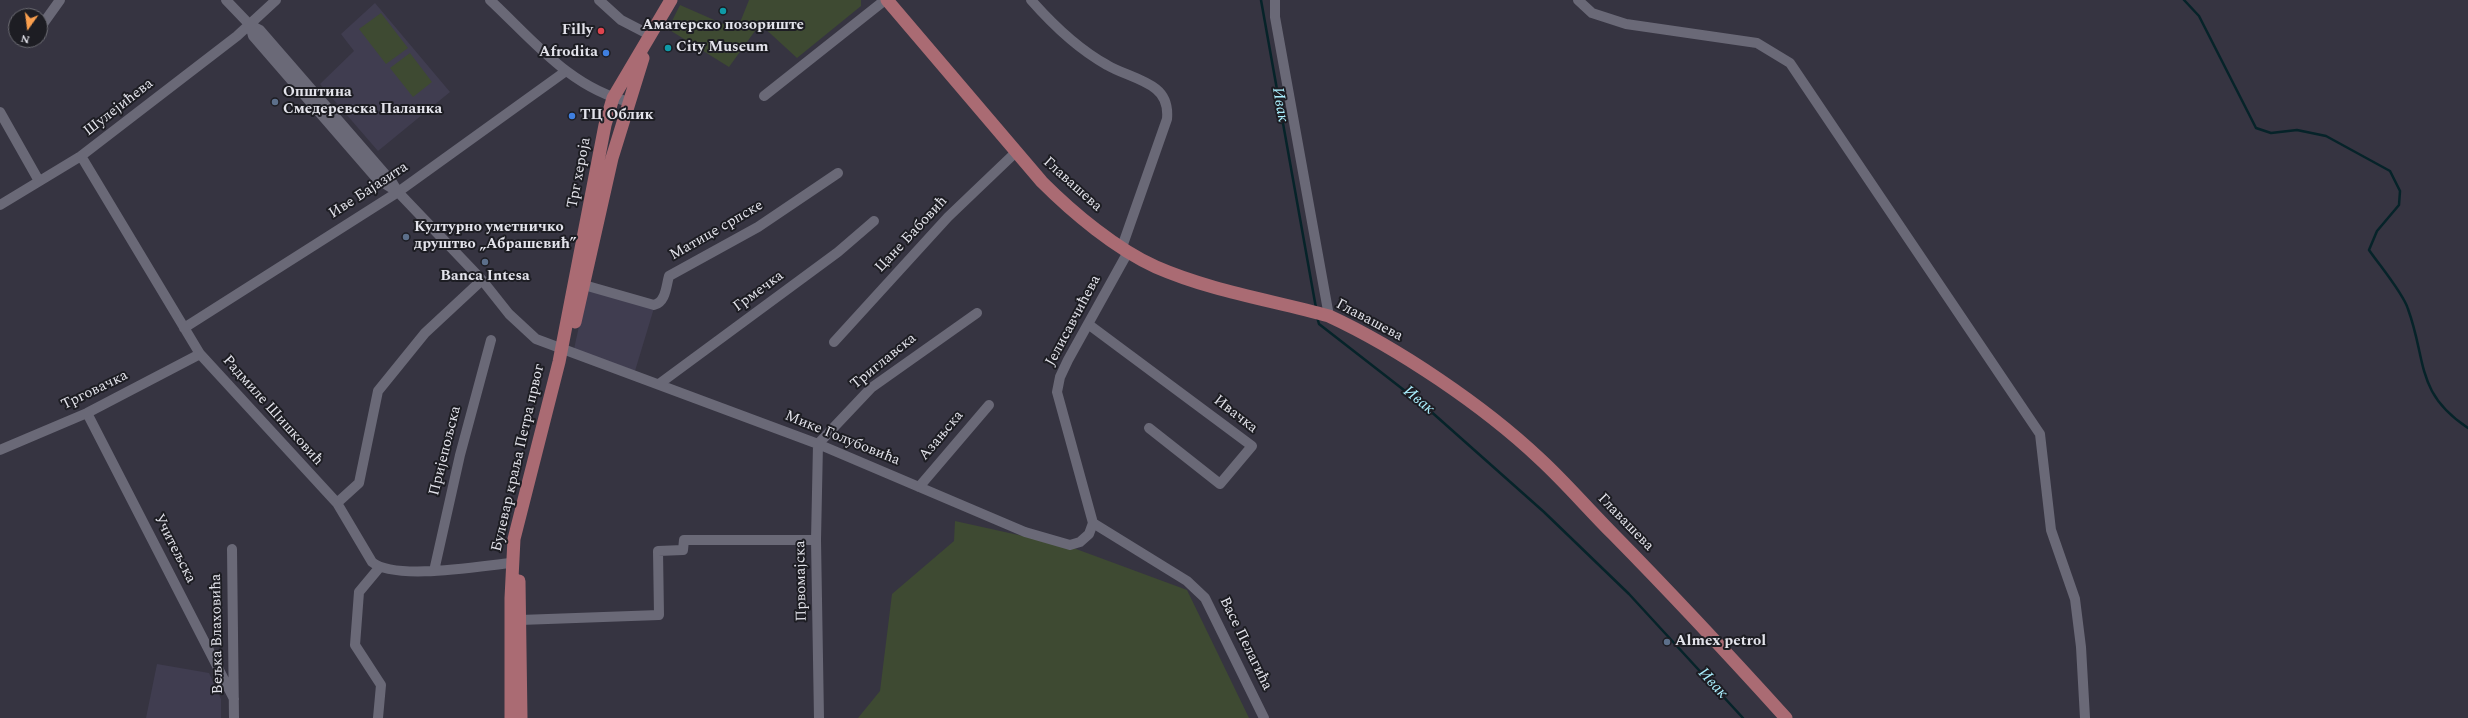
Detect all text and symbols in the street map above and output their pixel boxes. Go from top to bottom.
marker: Аматерско позориште [718,6,728,16]
north arrow [8,8,48,48]
place label: Аматерско позориште [642,17,804,35]
place label: Filly [562,22,593,40]
marker: Filly [596,26,606,36]
text: N [19,30,32,48]
place label: City Museum [676,39,768,57]
marker: City Museum [663,43,673,53]
place label: Afrodita [539,44,598,62]
marker: Afrodita [601,48,611,58]
street label: Шулејићева [81,75,157,141]
place label: Општина Смедеревска Паланка [283,84,442,119]
water label: Ивак [1267,86,1291,124]
marker: Општина Смедеревска Паланка [270,97,280,107]
place label: ТЦ Облик [580,107,654,125]
marker: ТЦ Облик [567,111,577,121]
street label: Трг хероја [564,136,596,210]
street label: Главашева [1039,154,1105,216]
street label: Иве Бајазита [326,159,412,223]
street label: Цане Бабовић [872,193,952,277]
street label: Матице српске [667,197,767,265]
place label: Културно уметничко друштво „Абрашевић” [414,219,576,254]
marker: Културно уметничко друштво „Абрашевић” [401,232,411,242]
marker: Banca Intesa [480,257,490,267]
place label: Banca Intesa [440,268,530,286]
street label: Грмечка [730,268,788,316]
street label: Јелисавчићева [1042,272,1106,370]
street label: Главашева [1332,296,1406,346]
street label: Триглавска [847,330,921,394]
street label: Радмиле Шишковић [218,352,326,470]
street label: Булевар краља Петра првог [489,362,549,554]
street label: Трговачка [59,367,131,415]
water label: Ивак [1398,383,1438,419]
street label: Ивачка [1209,392,1261,438]
street label: Пријепољска [426,404,466,498]
street label: Азањска [916,407,968,465]
street label: Мике Голубовића [782,408,902,470]
street label: Главашева [1593,490,1657,556]
street label: Учитељска [149,511,199,587]
street label: Првомајска [792,540,812,622]
street label: Вељка Влаховића [208,574,228,694]
street label: Васе Пелагића [1215,594,1275,694]
place label: Almex petrol [1675,633,1766,651]
marker: Almex petrol [1662,637,1672,647]
water label: Ивак [1693,665,1731,703]

